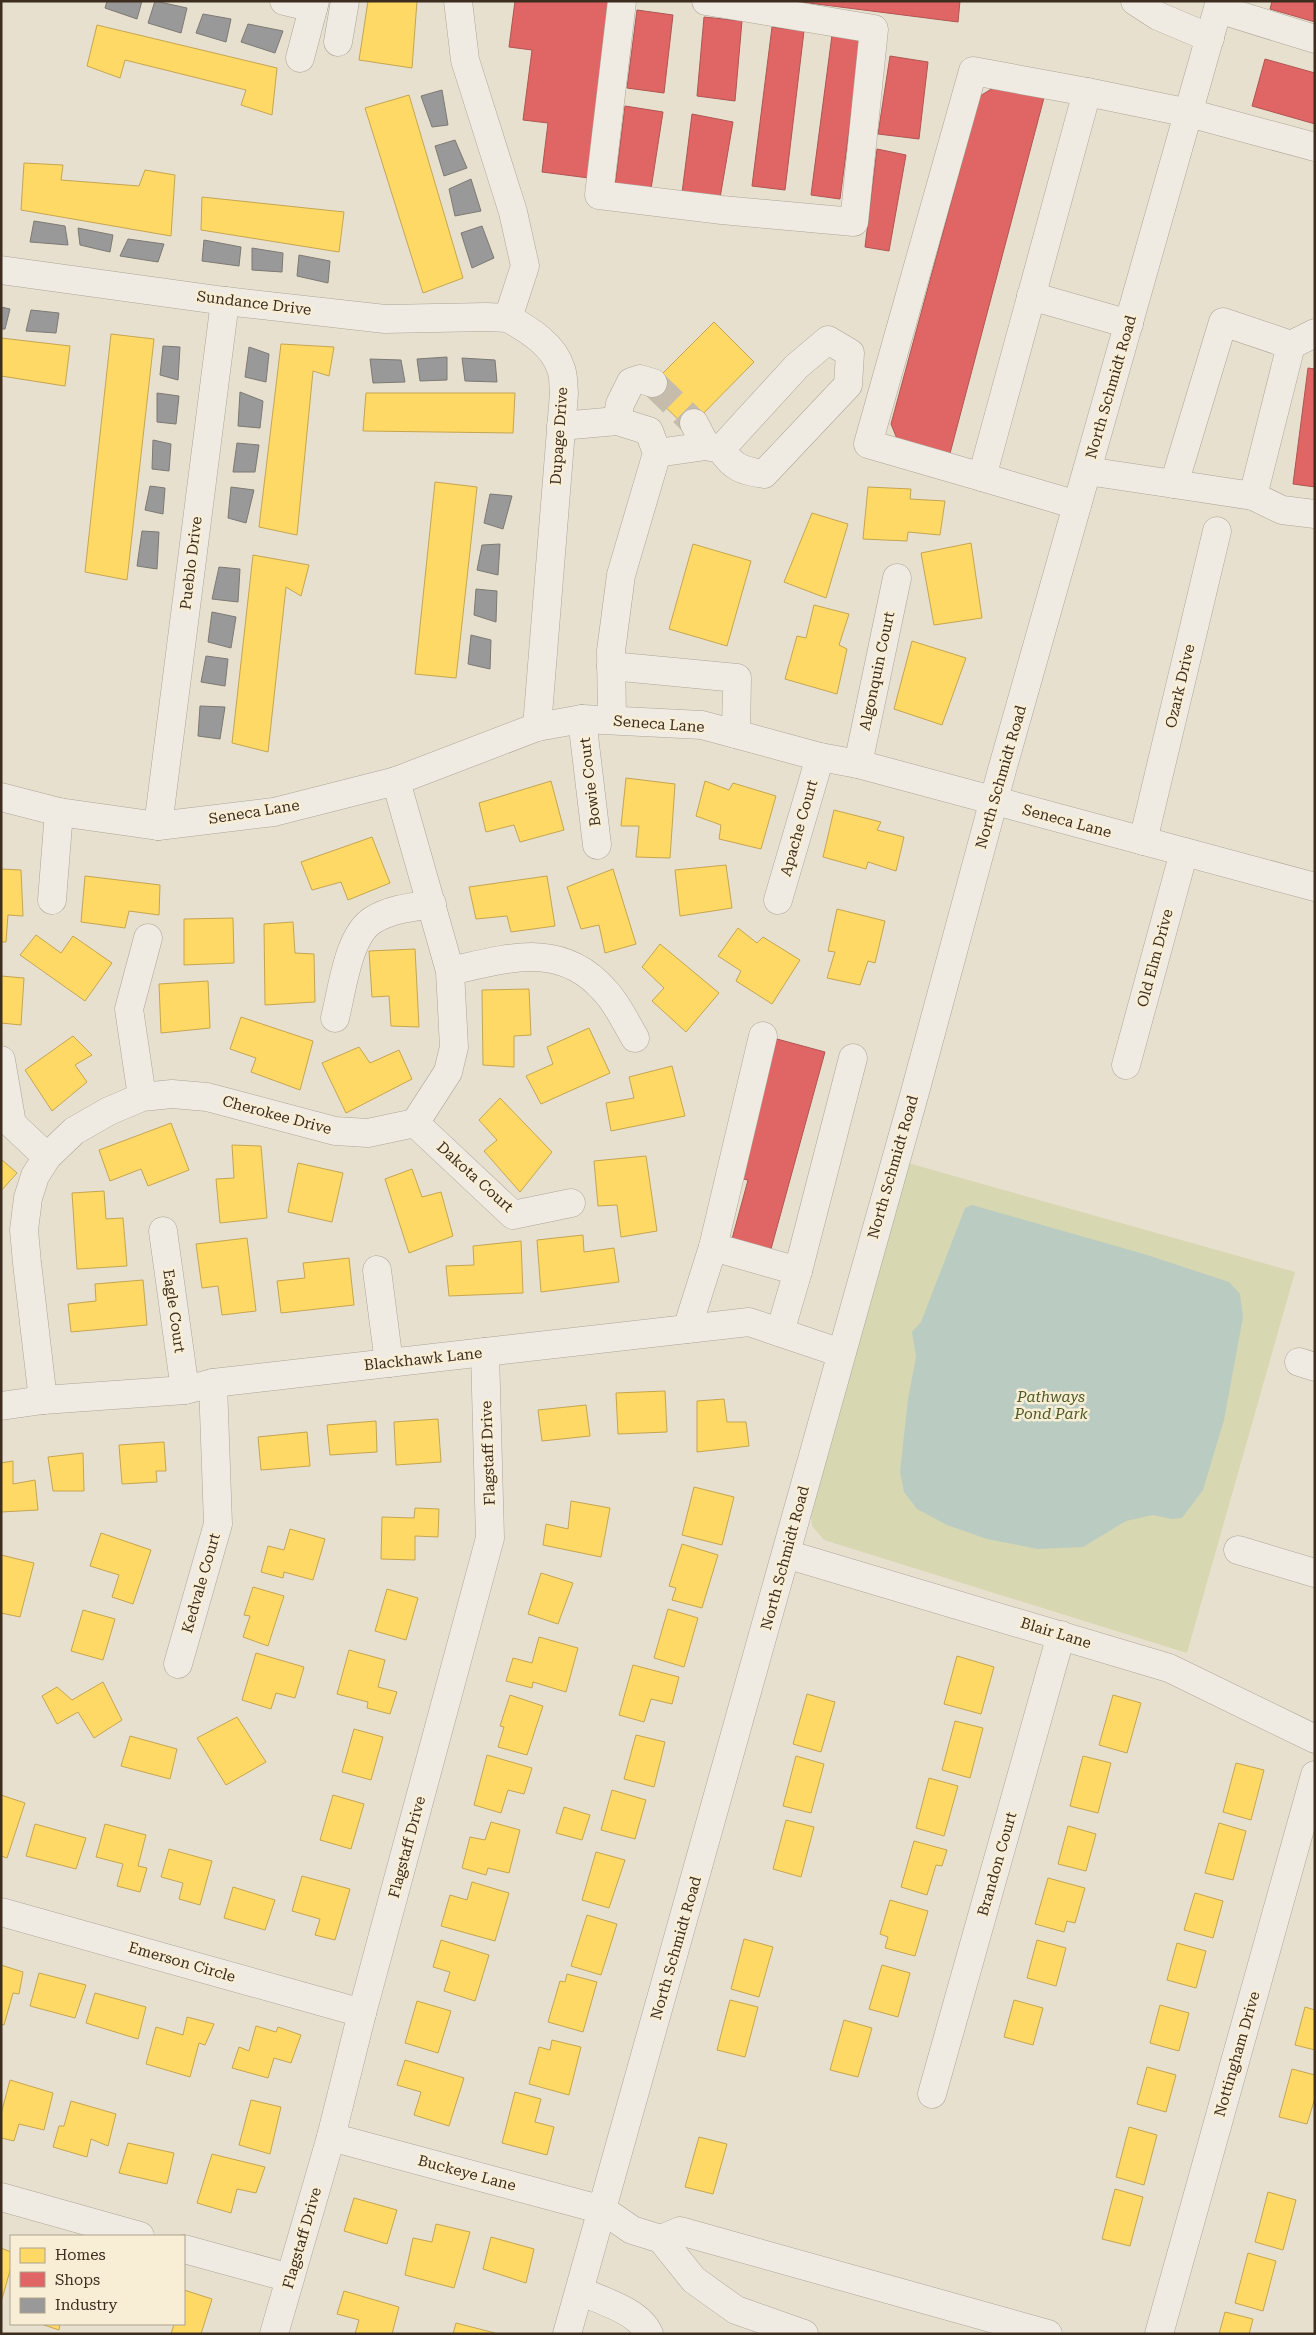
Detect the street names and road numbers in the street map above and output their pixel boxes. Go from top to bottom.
street label: Sundance Drive [196,287,312,319]
street label: North Schmidt Road [1082,313,1140,461]
street label: Dupage Drive [547,386,571,486]
street label: Pueblo Drive [176,515,206,611]
street label: Algonquin Court [856,610,898,732]
street label: Ozark Drive [1162,642,1198,730]
street label: North Schmidt Road [972,703,1030,851]
street label: Seneca Lane [613,712,705,736]
street label: Bowie Court [576,736,604,828]
street label: Apache Court [777,777,821,878]
street label: Seneca Lane [207,796,301,828]
street label: Seneca Lane [1020,800,1114,842]
street label: Old Elm Drive [1133,907,1177,1009]
street label: Cherokee Drive [220,1092,334,1138]
street label: North Schmidt Road [864,1093,922,1241]
street label: Dakota Court [433,1138,517,1216]
street label: Eagle Court [159,1268,189,1354]
street label: Blackhawk Lane [363,1344,483,1374]
street label: Flagstaff Drive [477,1400,499,1506]
street label: North Schmidt Road [757,1484,813,1632]
street label: Kedvale Court [178,1531,224,1635]
street label: Blair Lane [1018,1614,1094,1652]
street label: Flagstaff Drive [385,1794,429,1900]
street label: Brandon Court [974,1809,1021,1918]
street label: North Schmidt Road [647,1874,705,2022]
street label: Emerson Circle [126,1938,238,1986]
street label: Nottingham Drive [1210,1989,1264,2119]
street label: Buckeye Lane [416,2151,518,2195]
street label: Flagstaff Drive [279,2185,325,2291]

